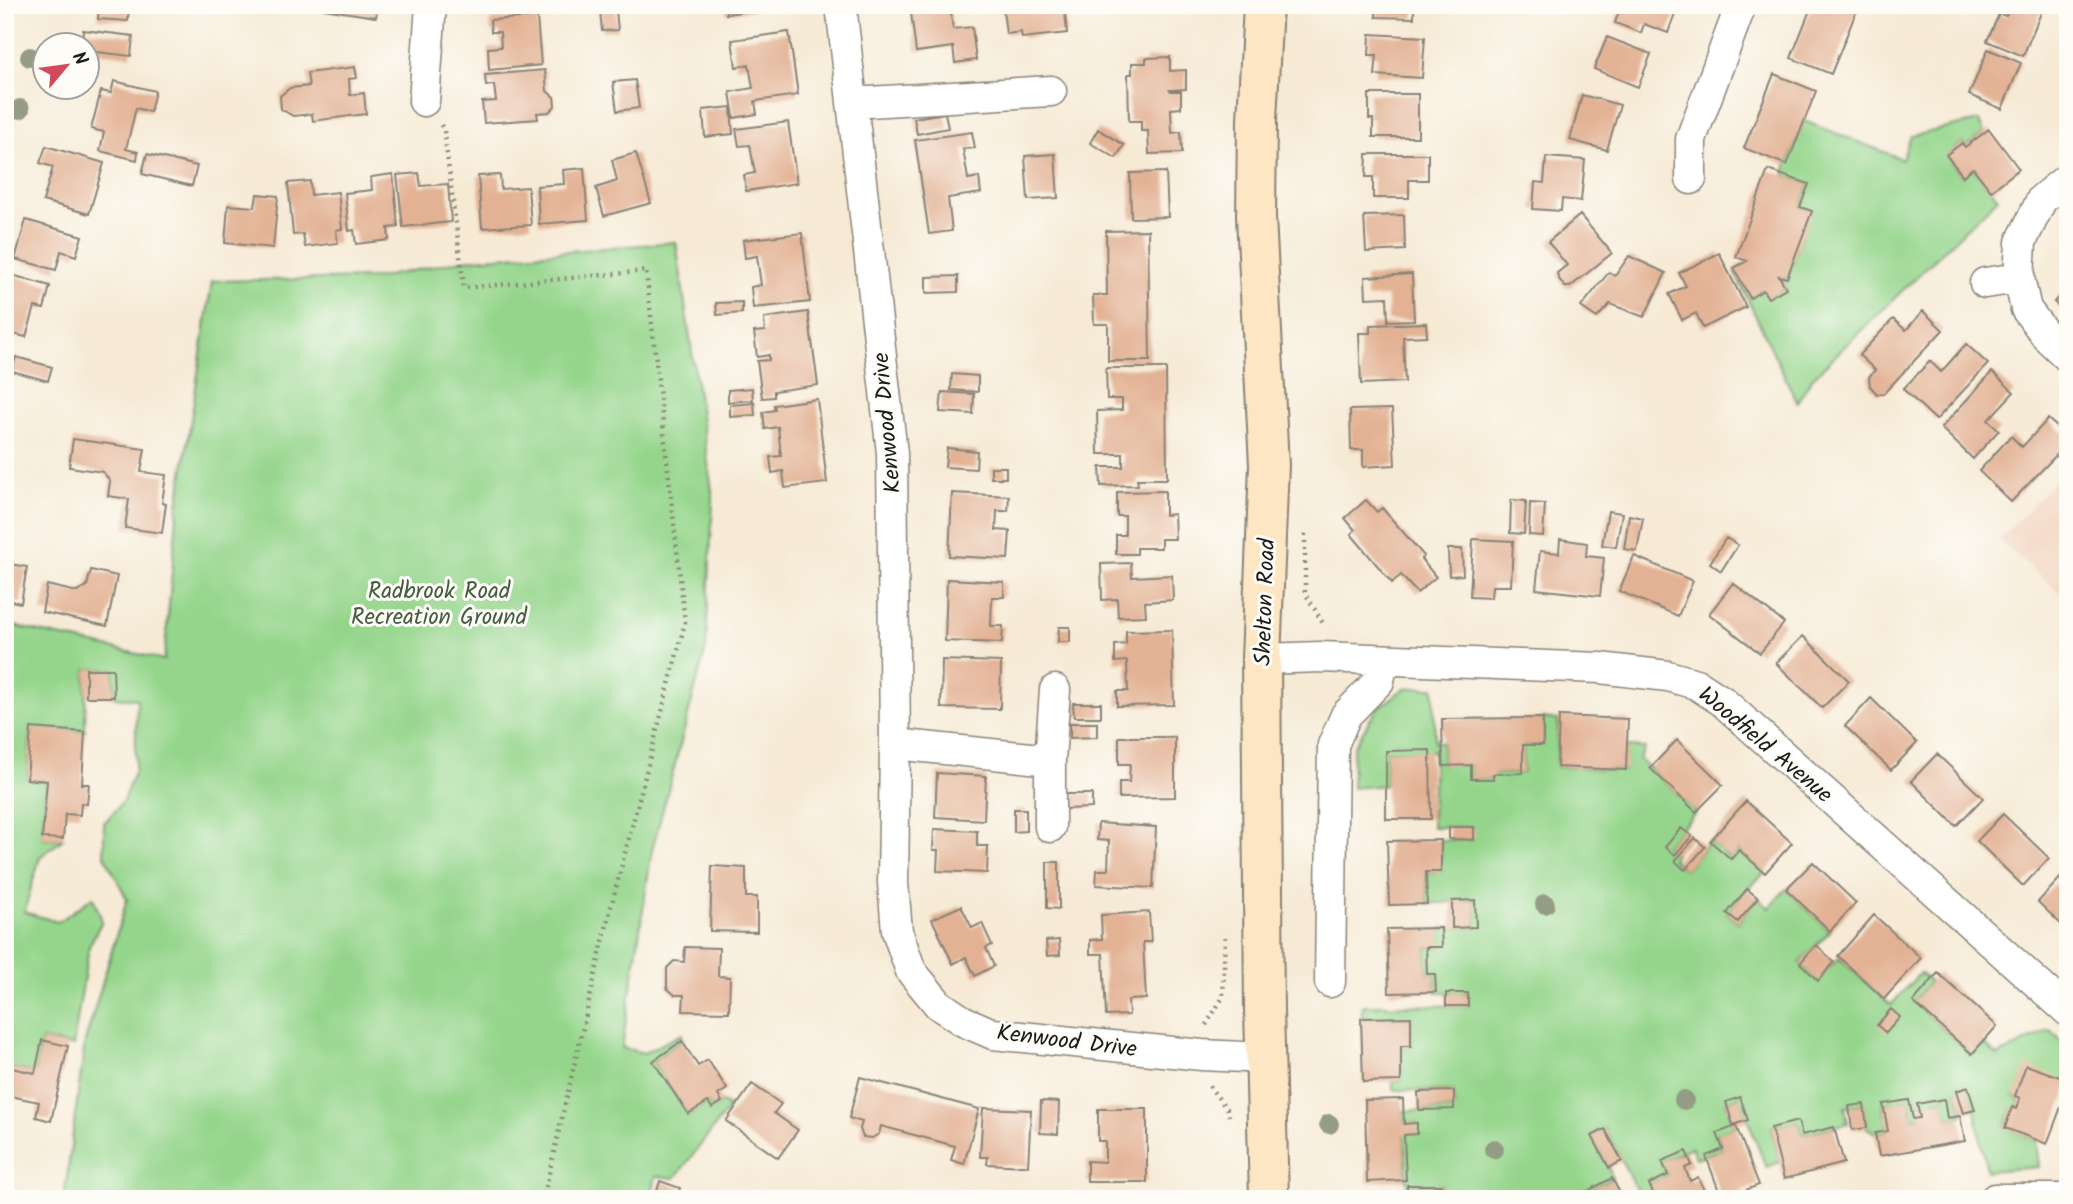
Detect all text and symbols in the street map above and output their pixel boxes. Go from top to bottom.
north arrow [32,32,102,102]
text: N [63,46,95,71]
street label: Kenwood Drive [864,351,912,495]
street label: Shelton Road [1246,537,1286,666]
park label: Radbrook Road Recreation Ground [351,574,527,636]
street label: Woodfield Avenue [1689,678,1840,813]
street label: Kenwood Drive [994,1016,1139,1068]

